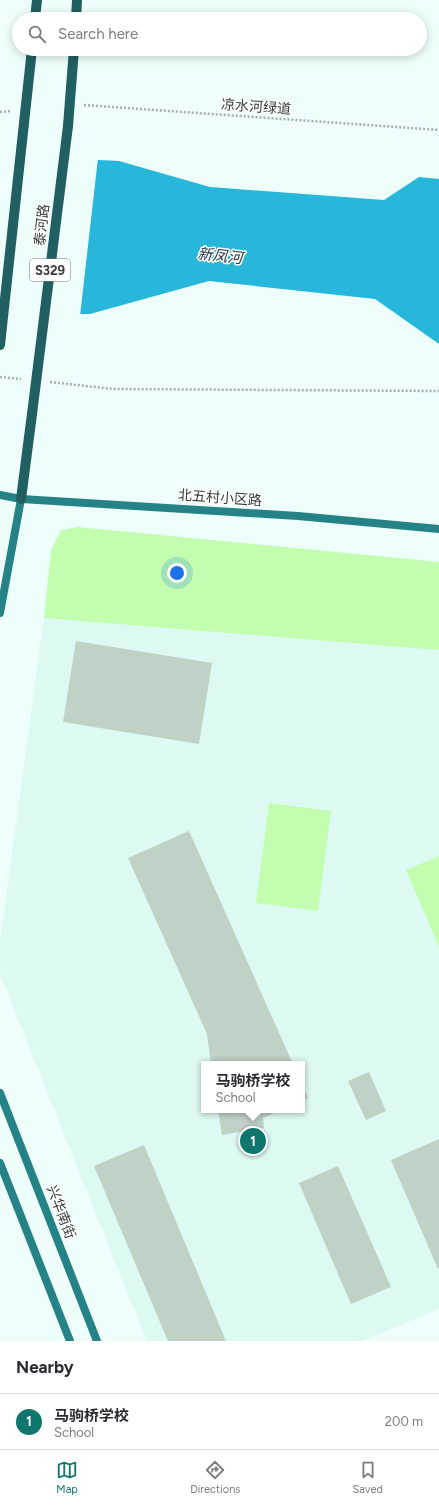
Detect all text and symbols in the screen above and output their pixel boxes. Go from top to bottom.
search box [12,12,427,56]
icon: search [26,23,48,45]
text: Search here [58,25,138,43]
street label: 凉水河绿道 [220,96,292,118]
street label: 泰河路 [31,203,53,247]
water label: 新凤河 [197,245,246,268]
road number: S329 [30,259,70,281]
street label: 北五村小区路 [178,487,262,509]
your location [167,563,187,583]
popup [201,1061,305,1113]
text: 马驹桥学校 [215,1072,291,1090]
text: School [215,1090,256,1105]
pin: 1 [240,1126,266,1156]
street label: 兴华南街 [43,1183,79,1241]
text: Nearby [16,1357,74,1377]
text: 马驹桥学校 [54,1407,129,1425]
text: 1 [26,1414,32,1429]
text: 200 m [385,1414,423,1429]
text: School [54,1425,94,1440]
tab: Map [56,1459,78,1496]
tab: Directions [190,1459,240,1496]
tab: Saved [353,1459,383,1496]

